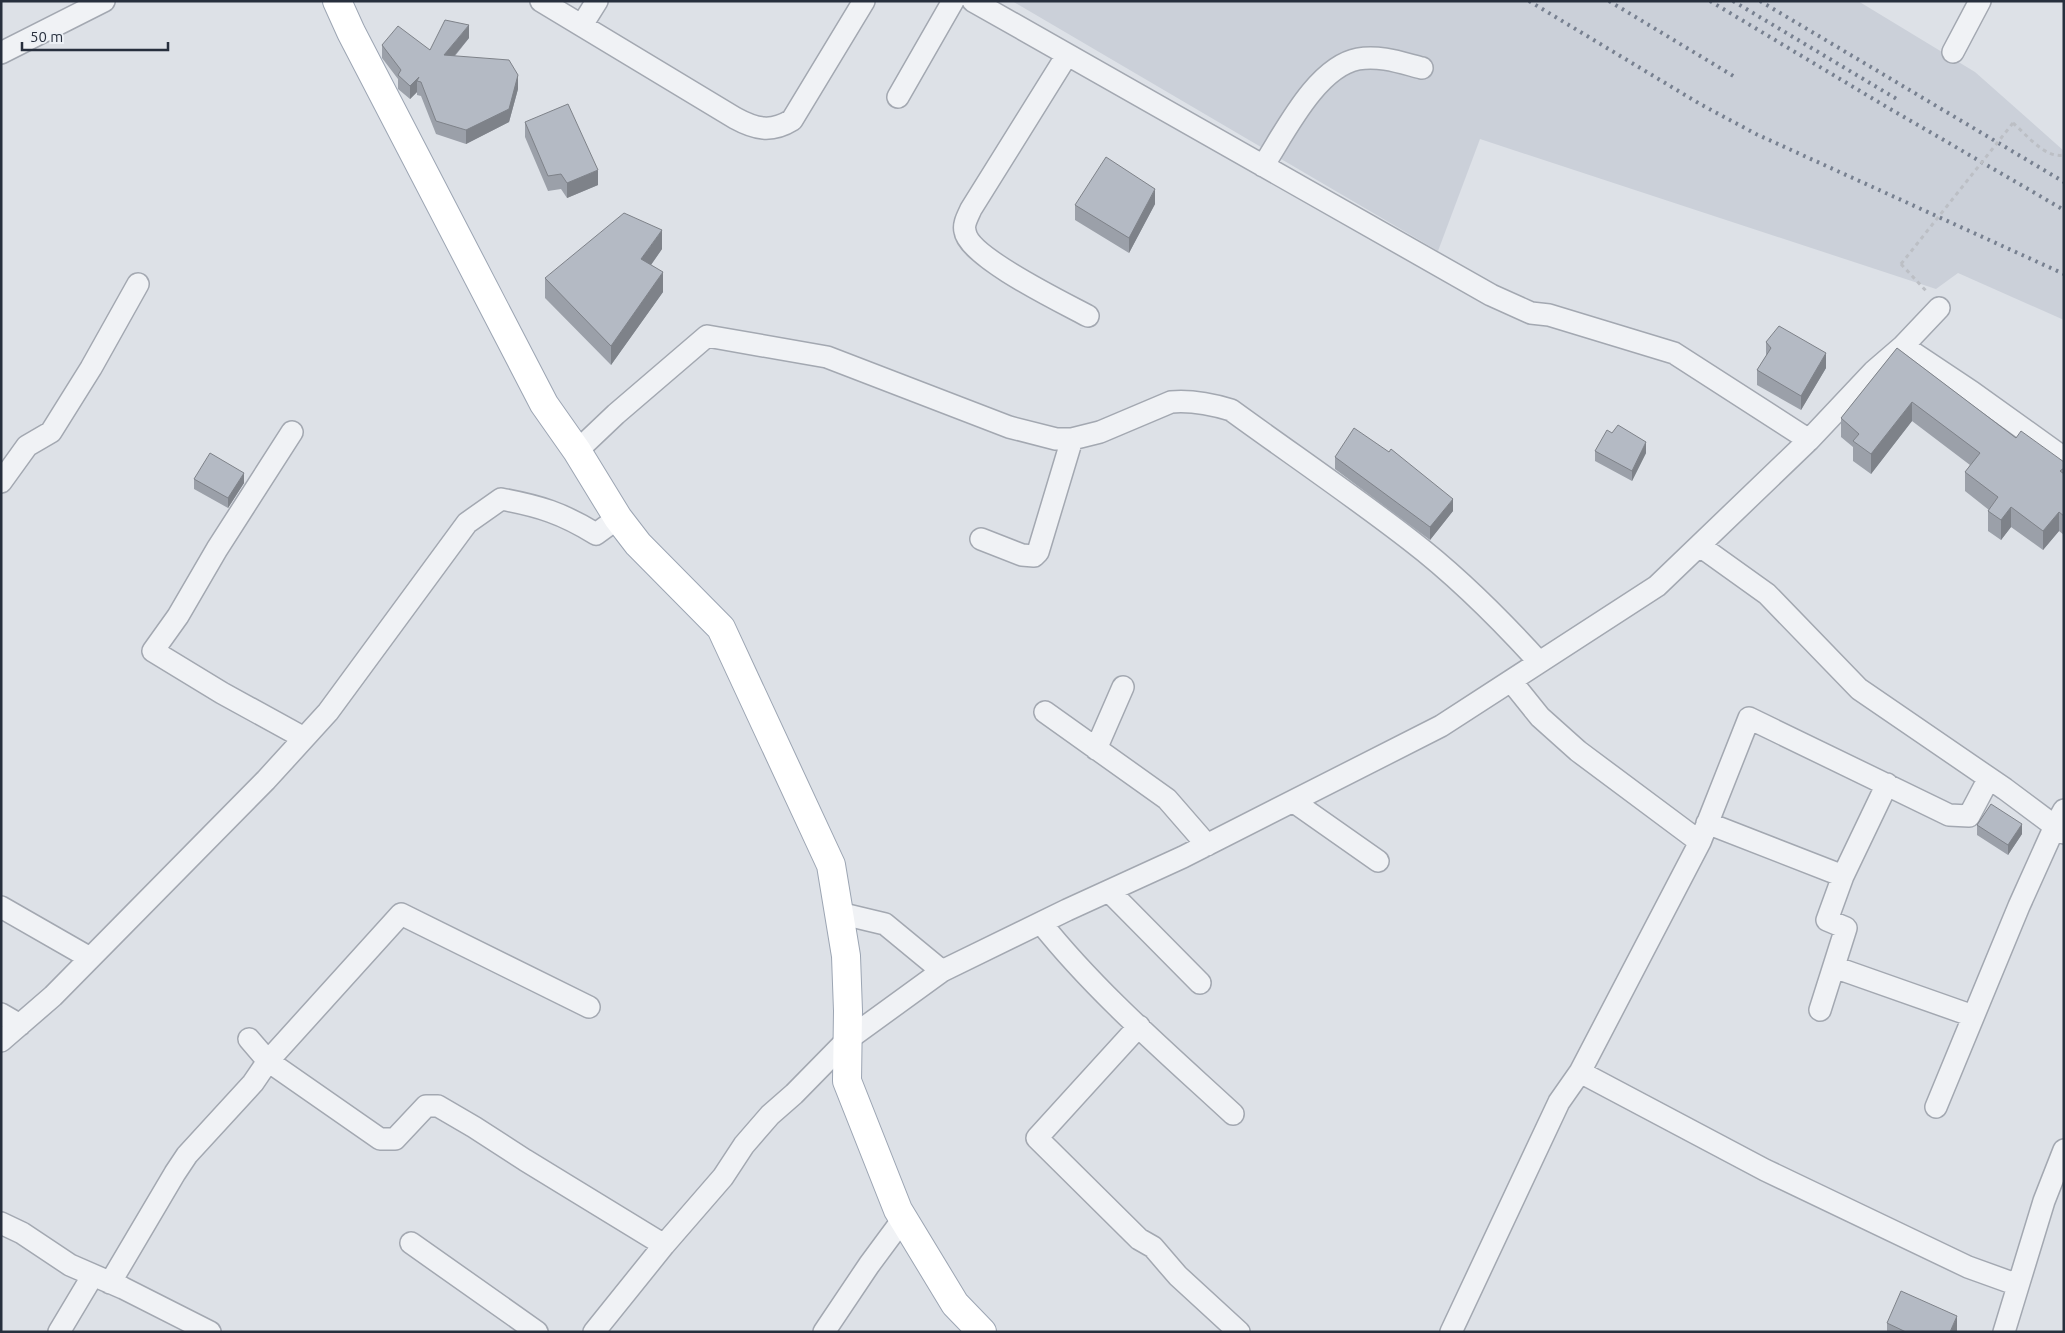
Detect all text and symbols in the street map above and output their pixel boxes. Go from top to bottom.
scale bar [22,20,169,52]
text: 50 m [30,28,63,45]

